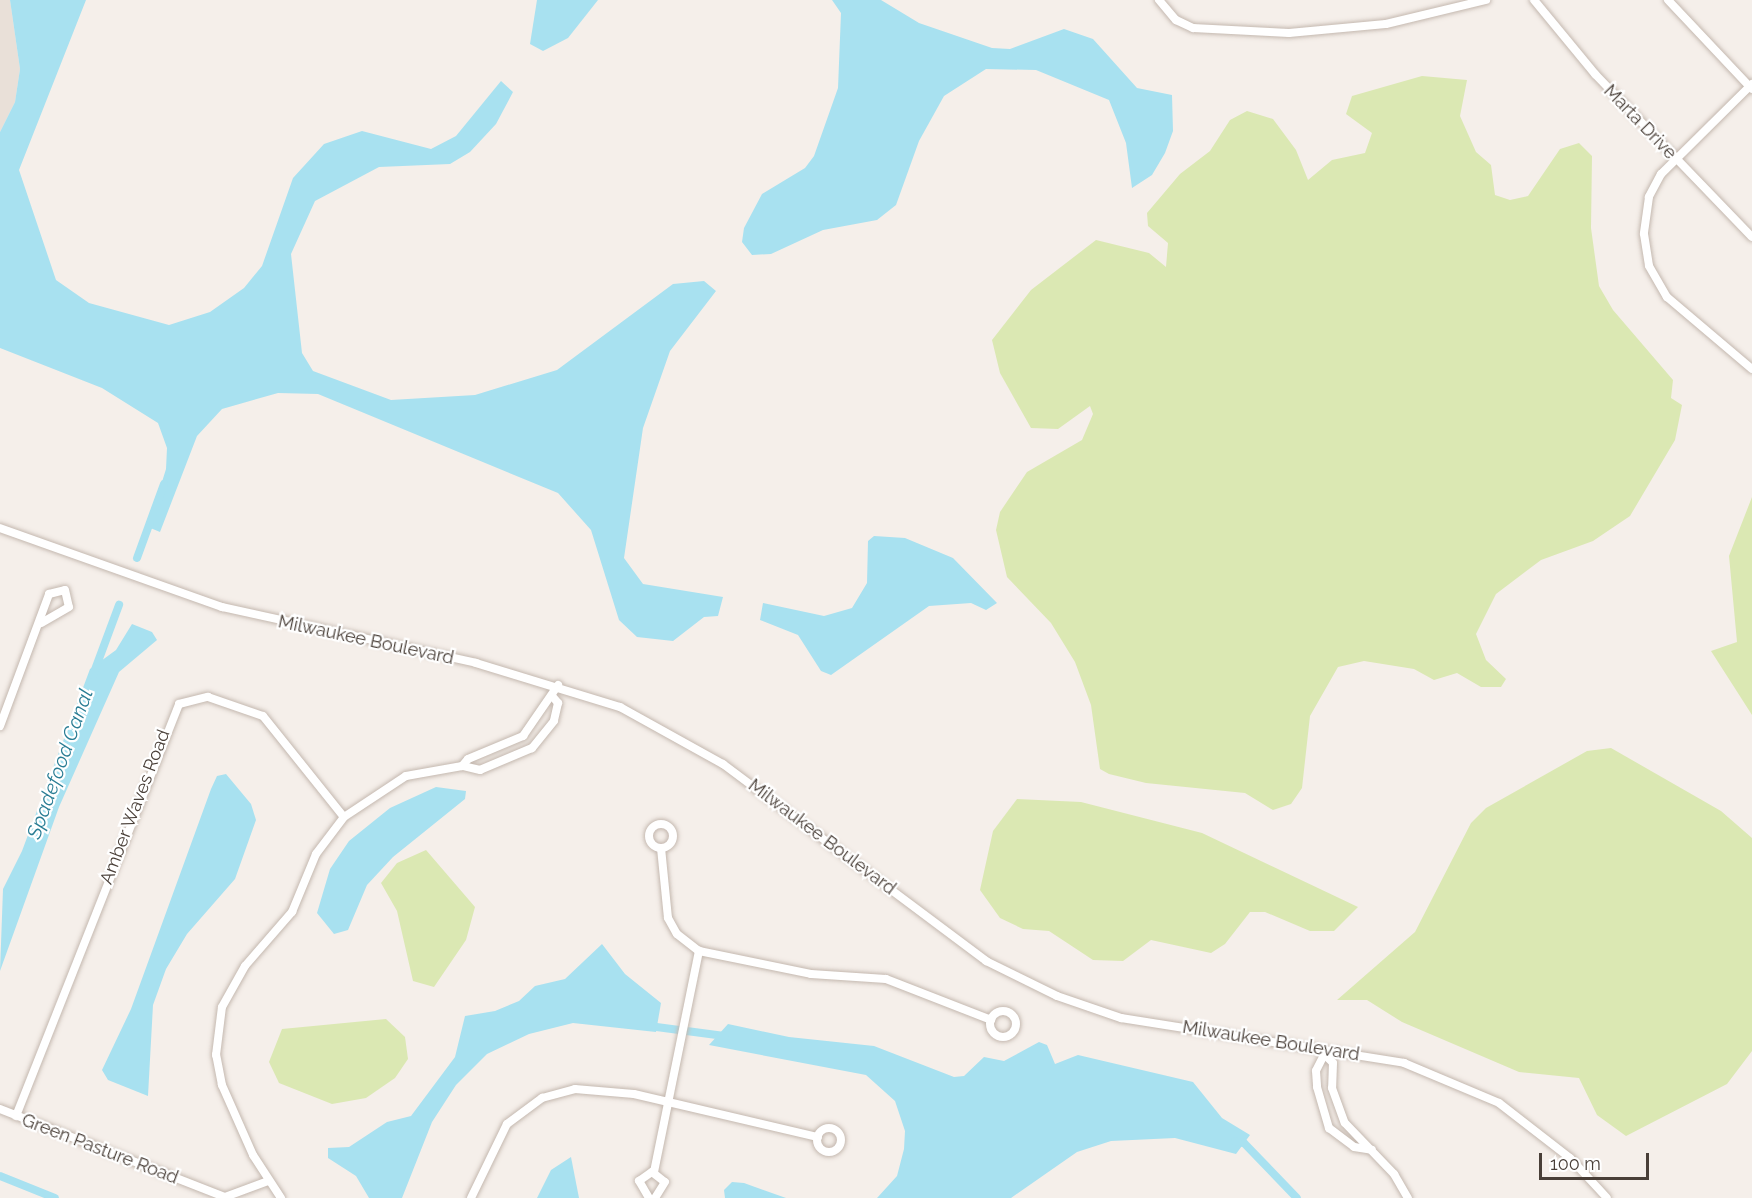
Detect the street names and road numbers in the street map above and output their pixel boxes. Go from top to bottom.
street label: Marta Drive [1599,80,1681,164]
street label: Milwaukee Boulevard [276,611,456,669]
street label: Amber Waves Road [95,726,175,888]
street label: Milwaukee Boulevard [744,775,900,899]
street label: Milwaukee Boulevard [1181,1016,1361,1066]
street label: Green Pasture Road [19,1109,181,1189]

